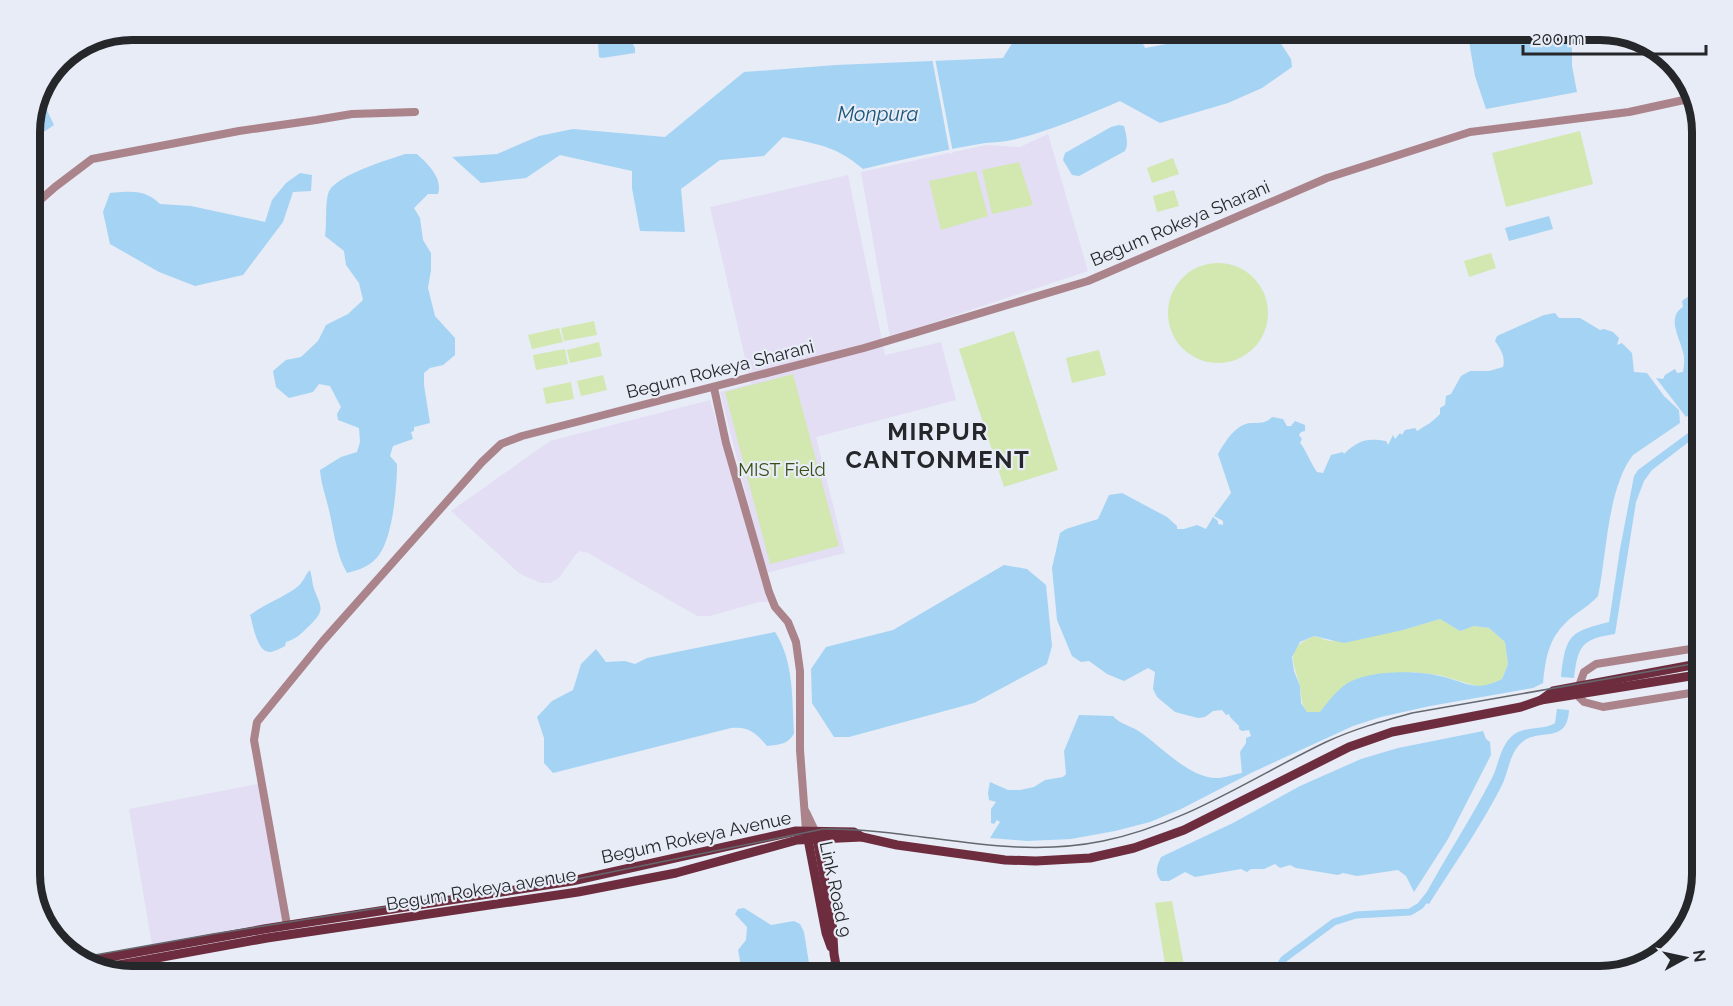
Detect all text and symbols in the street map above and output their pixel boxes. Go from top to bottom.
scale bar [1523,18,1706,56]
text: 200 m [1532,28,1585,49]
water label: Monpura [837,102,919,126]
street label: Begum Rokeya Sharani [1087,176,1273,270]
street label: Begum Rokeya Sharani [624,336,816,402]
district label: MIRPUR CANTONMENT [846,417,1030,474]
park label: MIST Field [738,459,826,480]
street label: Begum Rokeya Avenue [599,807,793,867]
street label: Link Road 9 [816,839,856,939]
street label: Begum Rokeya avenue [385,864,578,914]
north arrow [1655,928,1715,988]
text: N [1689,949,1710,963]

